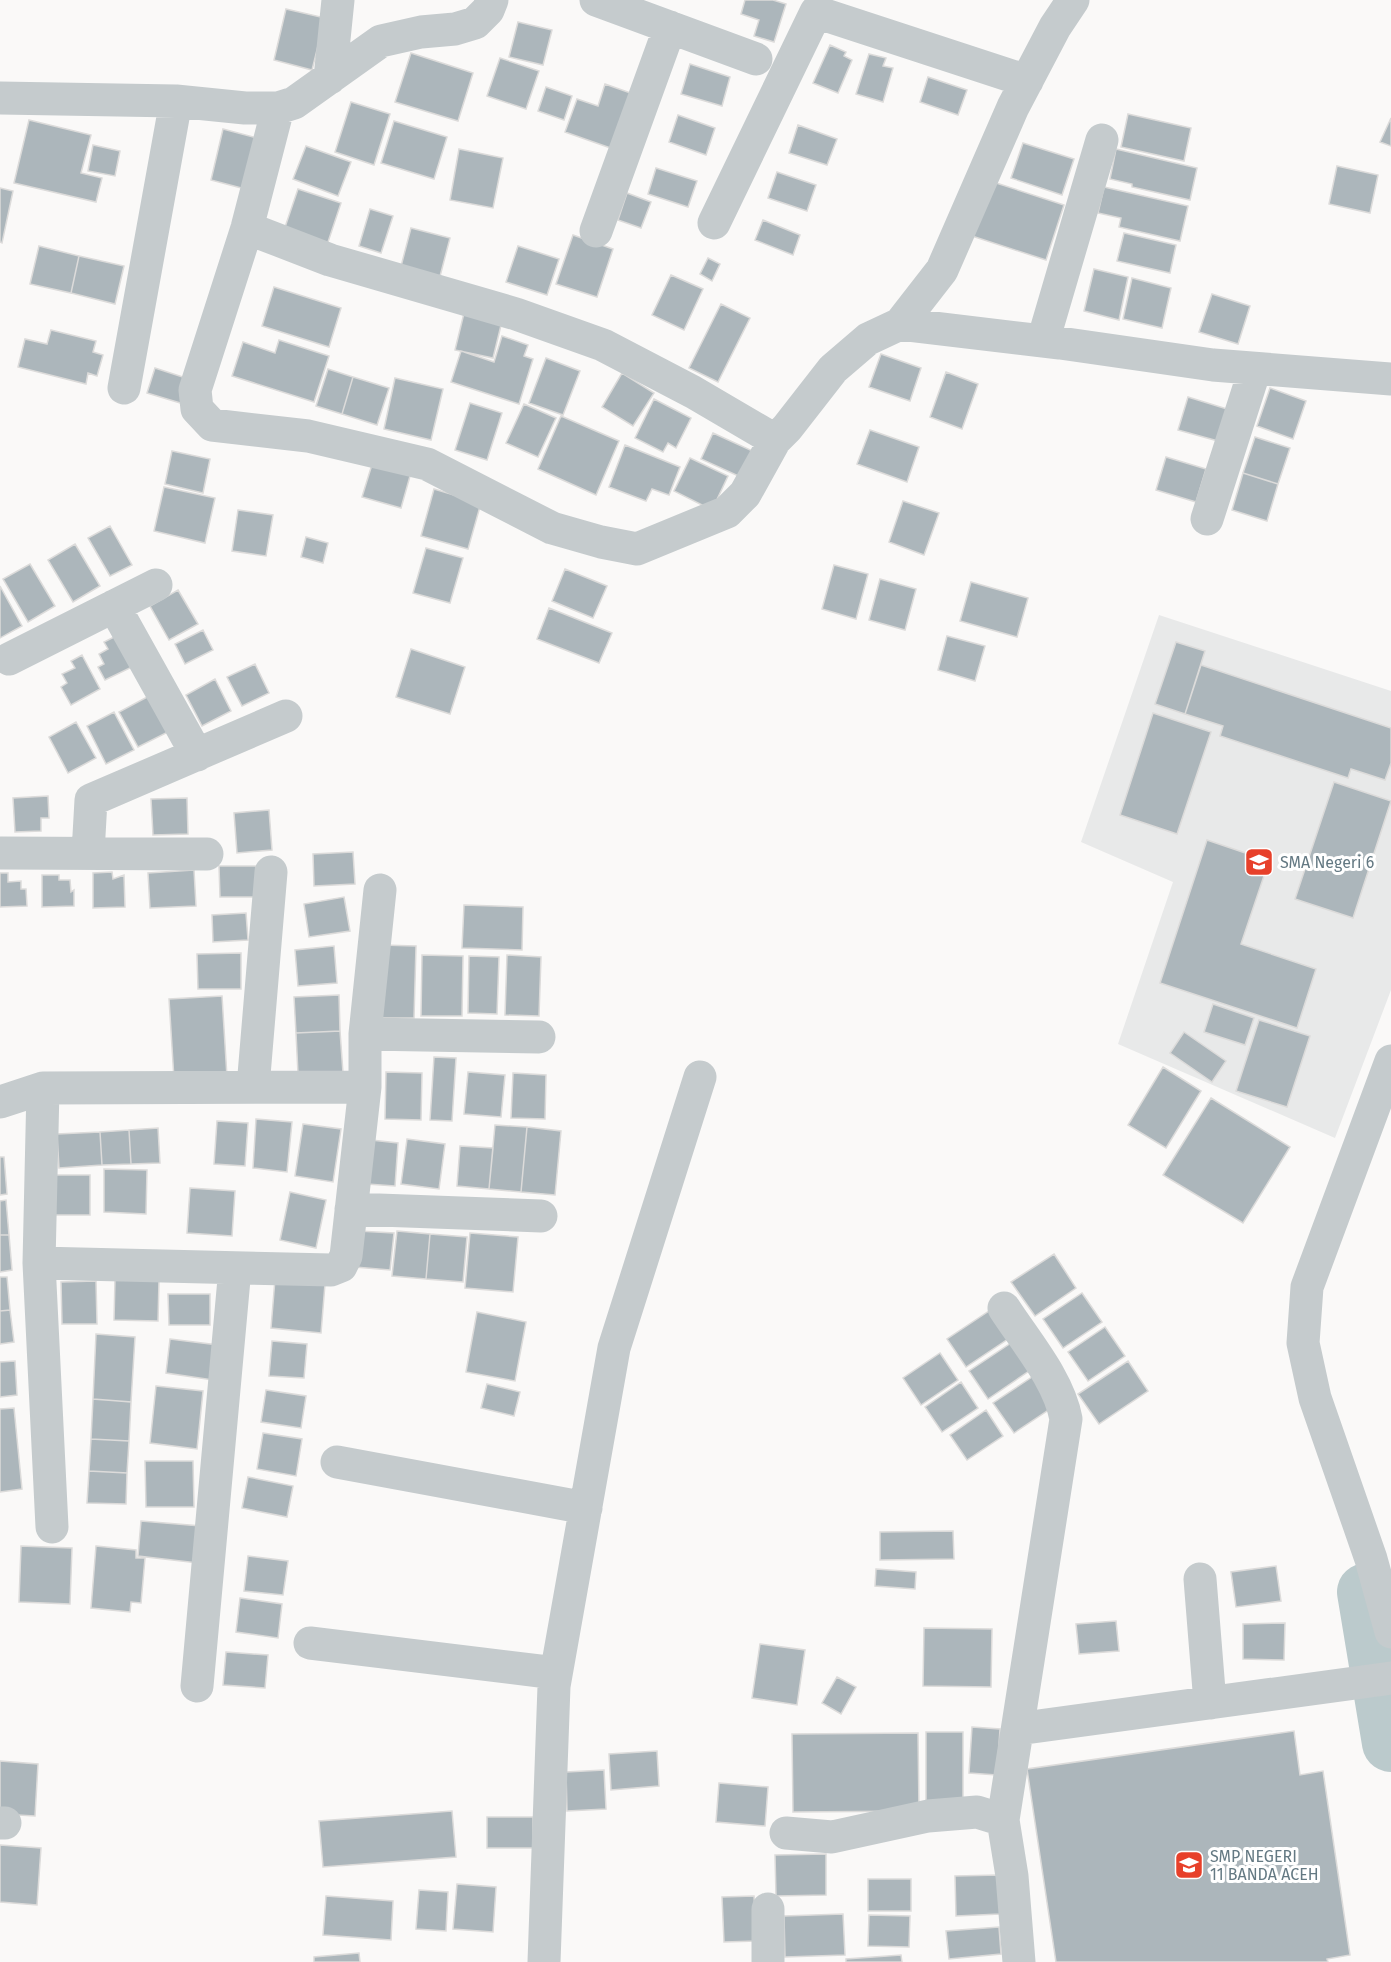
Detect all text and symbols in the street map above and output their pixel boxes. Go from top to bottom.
school or university icon: SMA Negeri 6 [1243,846,1275,878]
place label: SMA Negeri 6 [1280,853,1374,872]
place label: SMP NEGERI 11 BANDA ACEH [1210,1847,1319,1884]
school or university icon: SMP NEGERI 11 BANDA ACEH [1173,1849,1205,1881]

